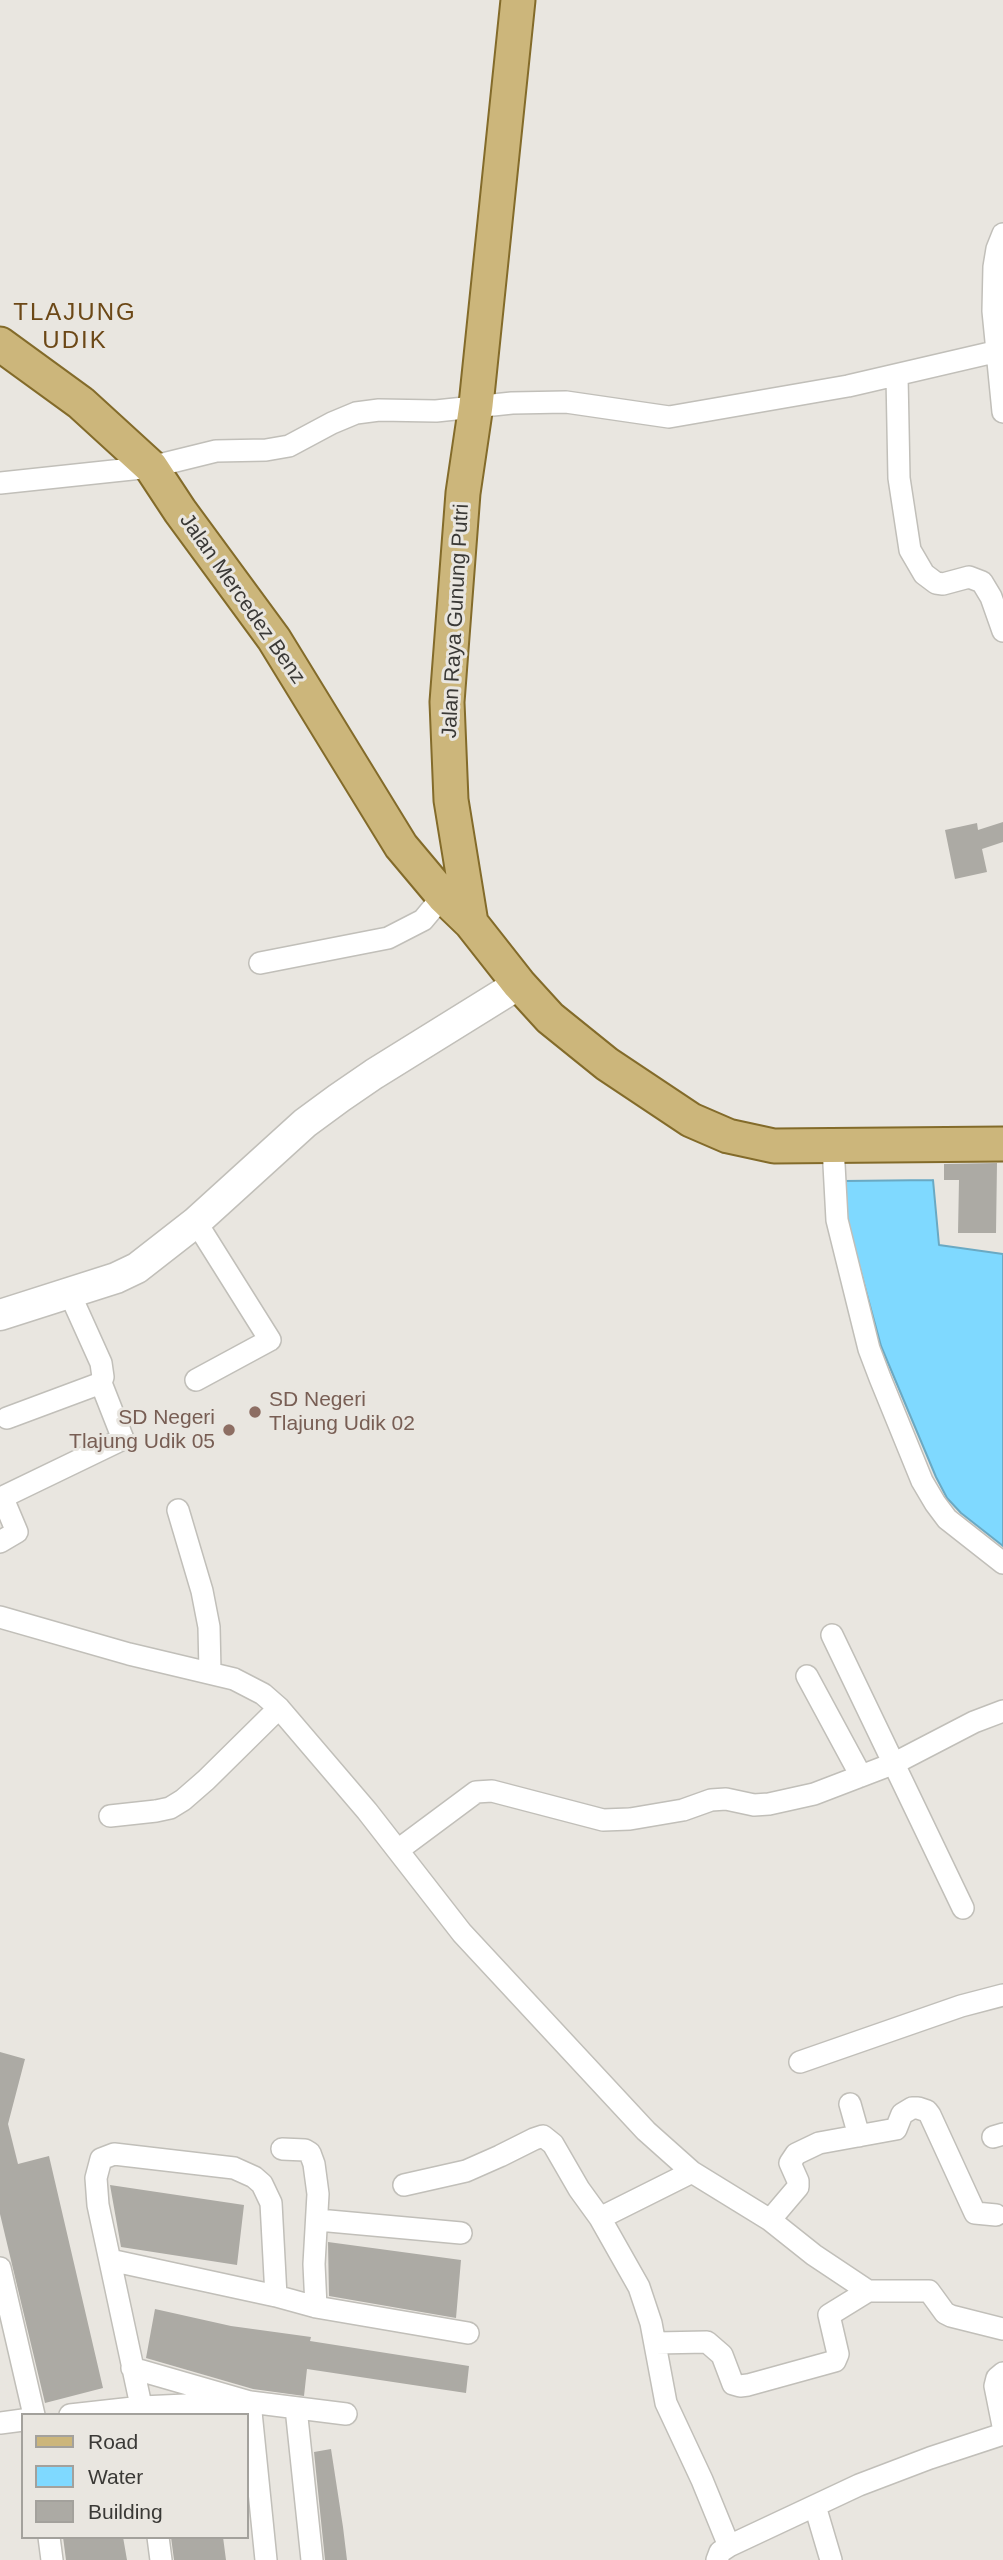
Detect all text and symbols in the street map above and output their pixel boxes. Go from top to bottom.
district label: TLAJUNG UDIK [14,299,136,355]
street label: Jalan Raya Gunung Putri [437,503,475,739]
street label: Jalan Mercedez Benz [174,509,310,689]
place label: SD Negeri Tlajung Udik 02 [269,1387,415,1437]
marker: SD Negeri Tlajung Udik 02 [247,1404,263,1420]
place label: SD Negeri Tlajung Udik 05 [69,1405,215,1455]
marker: SD Negeri Tlajung Udik 05 [221,1422,237,1438]
legend [21,2413,248,2539]
text: Road [88,2430,138,2453]
text: Water [88,2465,143,2488]
text: Building [88,2500,163,2523]

